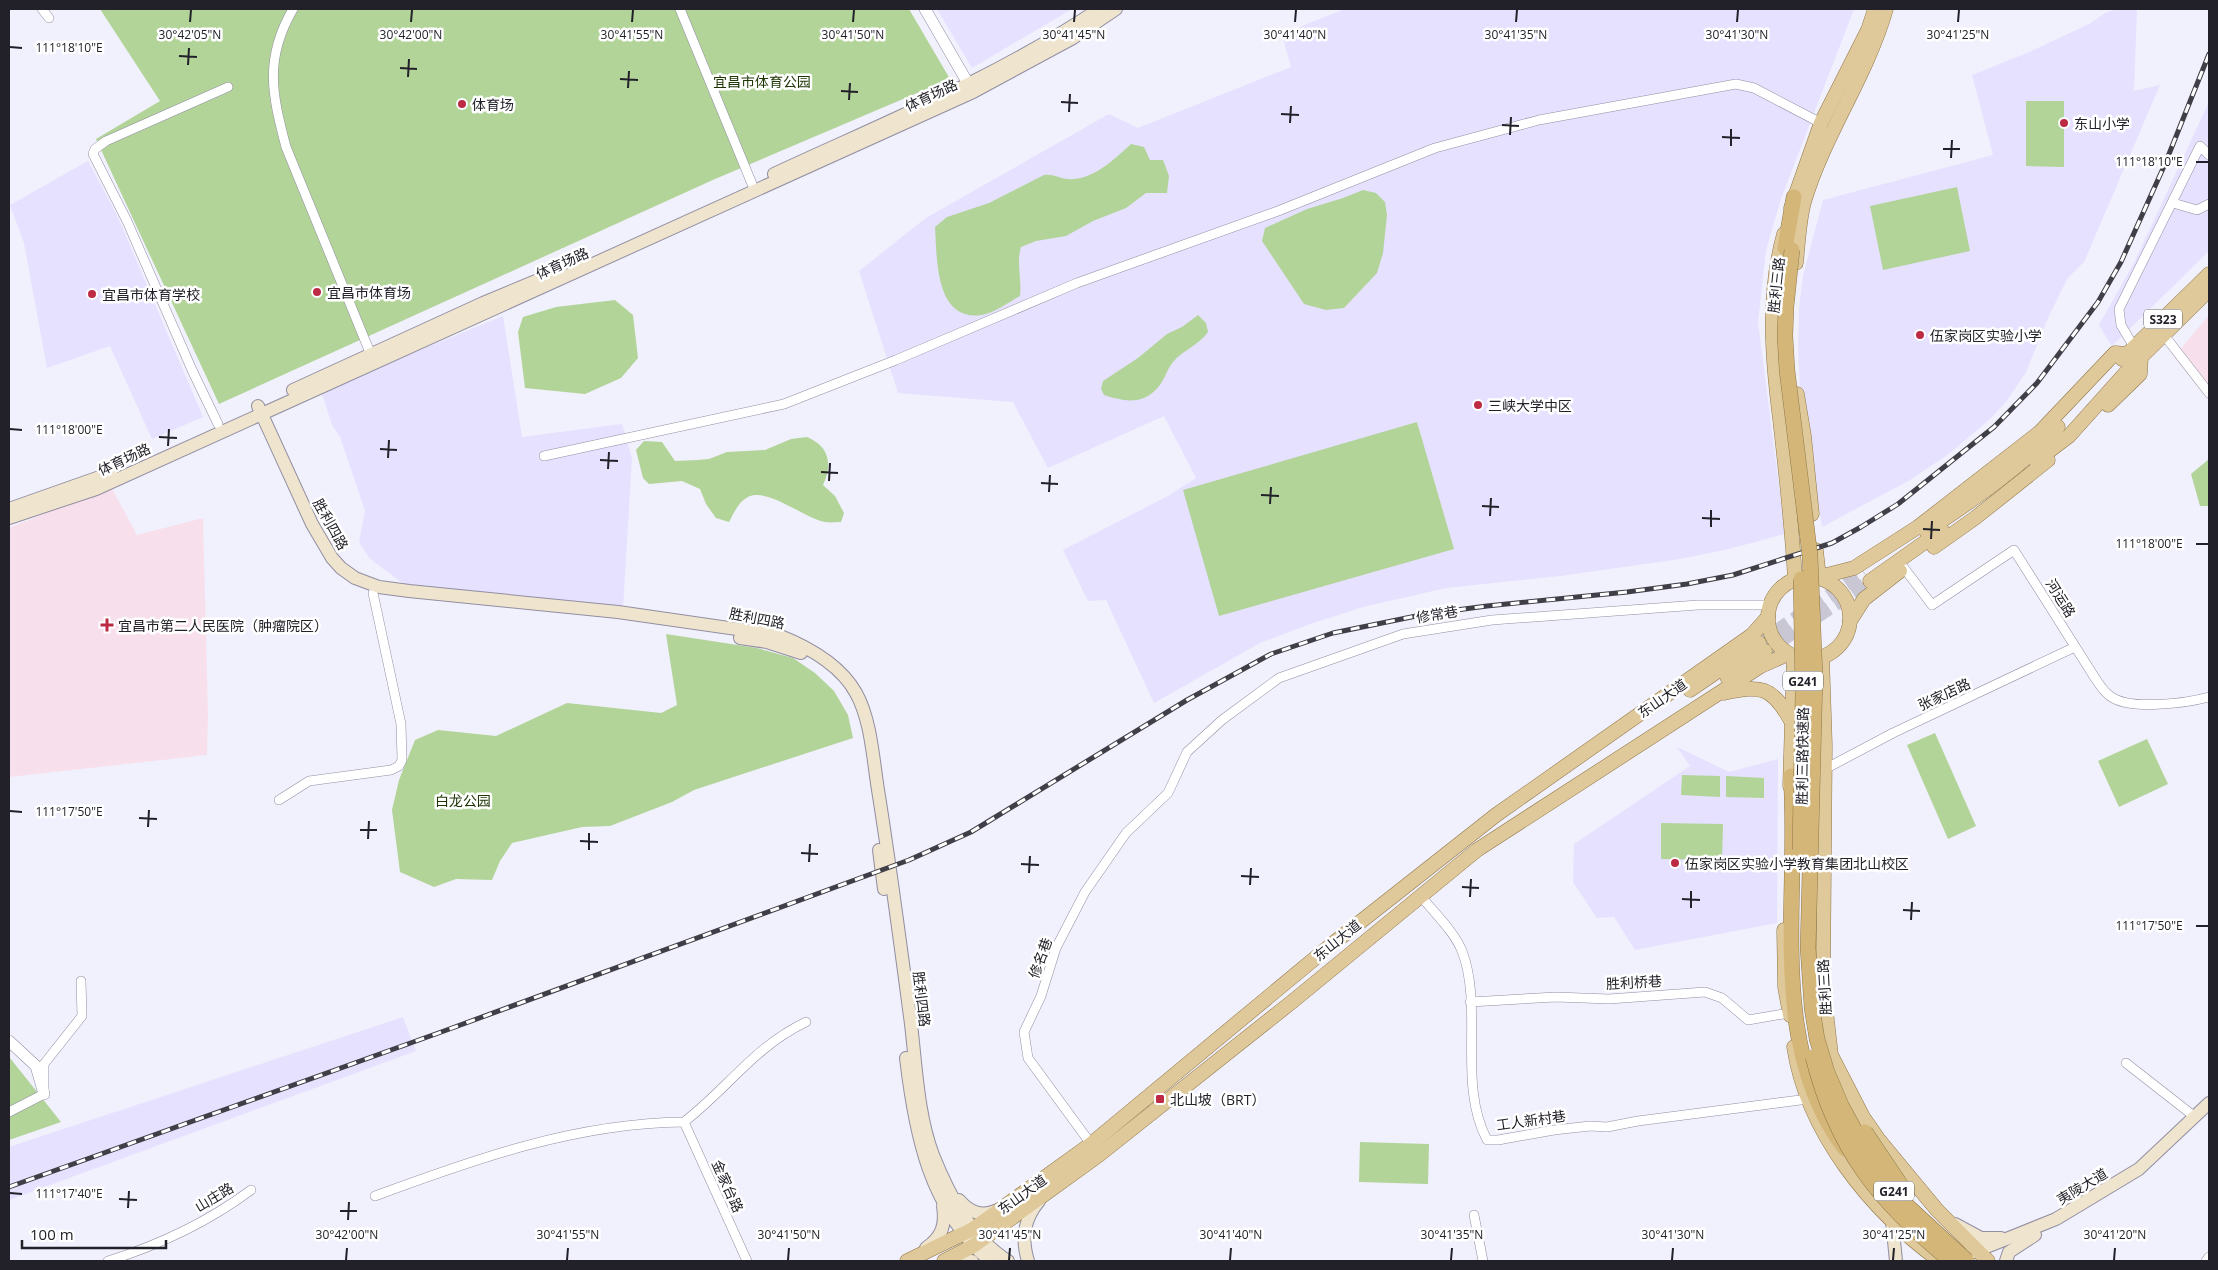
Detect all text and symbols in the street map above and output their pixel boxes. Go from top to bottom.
text: 30°42'05"N [159,26,221,43]
text: 30°42'00"N [380,26,442,43]
text: 30°41'55"N [601,26,663,43]
text: 30°41'50"N [822,26,884,43]
text: 30°41'45"N [1043,26,1105,43]
text: 30°41'40"N [1264,26,1326,43]
text: 30°41'35"N [1485,26,1547,43]
text: 30°41'30"N [1706,26,1768,43]
text: 30°41'25"N [1927,26,1989,43]
text: 111°18'10"E [35,39,103,56]
park label: 宜昌市体育公园 [713,72,811,91]
street label: 体育场路 [902,75,960,115]
place label: 体育场 [472,95,514,114]
marker: 体育场 [456,98,468,110]
place label: 东山小学 [2074,114,2130,133]
marker: 东山小学 [2058,117,2070,129]
text: 111°18'10"E [2115,153,2183,170]
street label: 体育场路 [533,243,591,283]
street label: 胜利三路 [1764,256,1788,314]
place label: 宜昌市体育场 [327,283,411,302]
place label: 宜昌市体育学校 [102,285,200,304]
marker: 宜昌市体育场 [311,286,323,298]
marker: 宜昌市体育学校 [86,288,98,300]
road number: S323 [2144,310,2182,328]
place label: 伍家岗区实验小学 [1930,326,2042,345]
marker: 伍家岗区实验小学 [1914,329,1926,341]
place label: 三峡大学中区 [1488,396,1572,415]
marker: 三峡大学中区 [1472,399,1484,411]
text: 111°18'00"E [35,421,103,438]
street label: 体育场路 [95,439,153,479]
street label: 胜利四路 [309,495,353,553]
text: 111°18'00"E [2115,535,2183,552]
street label: 河运路 [2042,575,2080,621]
street label: 修常巷 [1415,601,1459,627]
street label: 胜利四路 [728,603,786,633]
place label: 宜昌市第二人民医院（肿瘤院区） [118,616,328,635]
marker: 宜昌市第二人民医院（肿瘤院区） [100,618,114,632]
road number: G241 [1783,671,1823,690]
street label: 东山大道 [1634,674,1690,722]
street label: 张家店路 [1915,674,1973,714]
street label: 胜利三路快速路 [1792,707,1812,805]
park label: 白龙公园 [435,791,491,810]
text: 111°17'50"E [35,803,103,820]
place label: 伍家岗区实验小学教育集团北山校区 [1685,854,1909,873]
marker: 伍家岗区实验小学教育集团北山校区 [1669,857,1681,869]
street label: 东山大道 [1309,915,1365,965]
text: 111°17'50"E [2115,917,2183,934]
street label: 修名巷 [1024,935,1056,981]
street label: 胜利三路 [1813,959,1835,1015]
street label: 胜利四路 [909,970,935,1028]
street label: 胜利桥巷 [1606,971,1662,993]
place label: 北山坡（BRT） [1170,1090,1265,1109]
marker: 北山坡（BRT） [1154,1093,1166,1105]
street label: 工人新村巷 [1495,1106,1567,1134]
street label: 金家台路 [708,1157,748,1215]
street label: 夷陵大道 [2053,1163,2111,1209]
street label: 东山大道 [994,1170,1050,1218]
street label: 山庄路 [191,1178,237,1216]
road number: G241 [1874,1182,1914,1200]
text: 111°17'40"E [35,1185,103,1202]
scale bar [22,1218,166,1250]
text: 100 m [30,1224,74,1244]
text: 30°42'00"N [316,1226,378,1243]
text: 30°41'55"N [537,1226,599,1243]
text: 30°41'50"N [758,1226,820,1243]
text: 30°41'45"N [979,1226,1041,1243]
text: 30°41'40"N [1200,1226,1262,1243]
text: 30°41'35"N [1421,1226,1483,1243]
text: 30°41'30"N [1642,1226,1704,1243]
text: 30°41'25"N [1863,1226,1925,1243]
text: 30°41'20"N [2084,1226,2146,1243]

